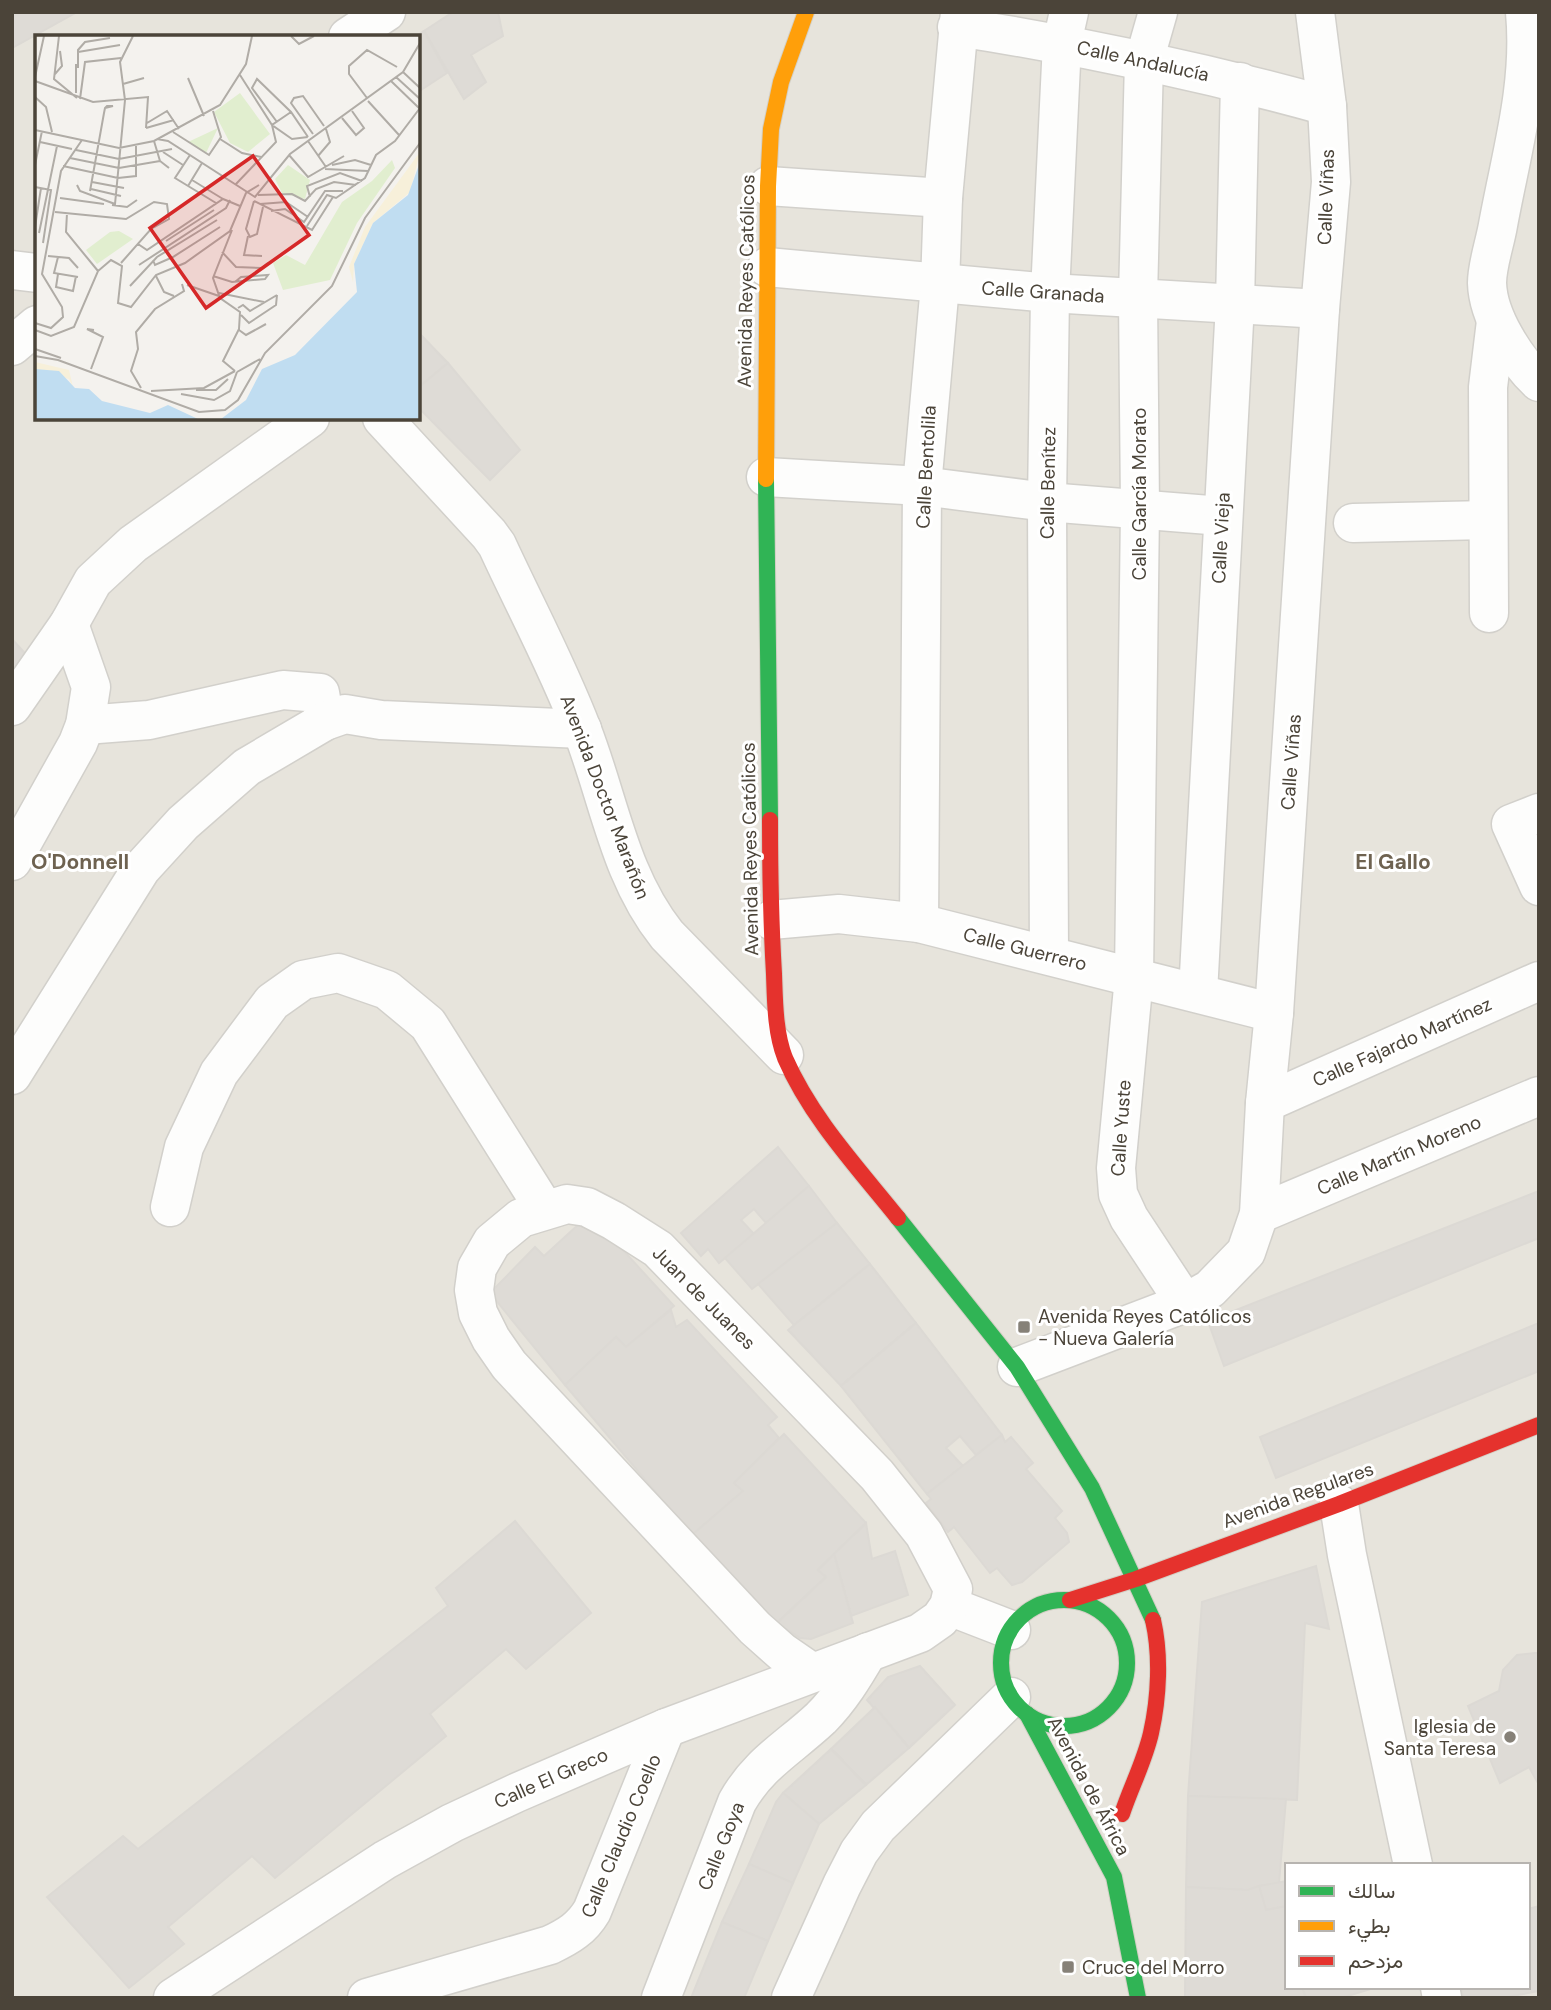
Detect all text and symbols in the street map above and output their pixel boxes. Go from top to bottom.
inset map [35,35,420,420]
street label: Calle Andalucía [1075,35,1211,87]
street label: Calle Viñas [1312,148,1340,246]
street label: Avenida Reyes Católicos [732,174,760,388]
street label: Calle Granada [981,275,1105,309]
street label: Calle Bentolila [910,405,942,529]
street label: Calle García Morato [1127,408,1152,580]
street label: Calle Benítez [1035,427,1061,539]
street label: Calle Vieja [1206,492,1236,584]
street label: Avenida Doctor Marañón [554,691,656,903]
street label: Calle Viñas [1275,713,1307,811]
street label: Avenida Reyes Católicos [736,742,764,956]
district label: O'Donnell [31,848,129,876]
district label: El Gallo [1355,848,1431,876]
street label: Calle Guerrero [960,922,1090,976]
street label: Calle Fajardo Martínez [1309,991,1495,1093]
street label: Calle Yuste [1105,1079,1137,1177]
street label: Calle Martín Moreno [1313,1109,1485,1201]
street label: Juan de Juanes [647,1241,761,1355]
place label: Avenida Reyes Católicos - Nueva Galería [1038,1304,1252,1351]
marker: Avenida Reyes Católicos - Nueva Galería [1016,1319,1032,1335]
street label: Avenida Regulares [1219,1456,1377,1534]
street label: Avenida de África [1042,1712,1136,1860]
place label: Iglesia de Santa Teresa [1384,1714,1496,1761]
marker: Iglesia de Santa Teresa [1502,1729,1518,1745]
street label: Calle El Greco [490,1742,612,1814]
street label: Calle Claudio Coello [575,1750,667,1922]
street label: Calle Goya [692,1798,750,1894]
legend [1285,1863,1530,1989]
text: سالك [1348,1877,1395,1905]
text: بطيء [1348,1912,1391,1943]
text: مزدحم [1348,1947,1403,1975]
place label: Cruce del Morro [1082,1955,1224,1980]
marker: Cruce del Morro [1060,1959,1076,1975]

